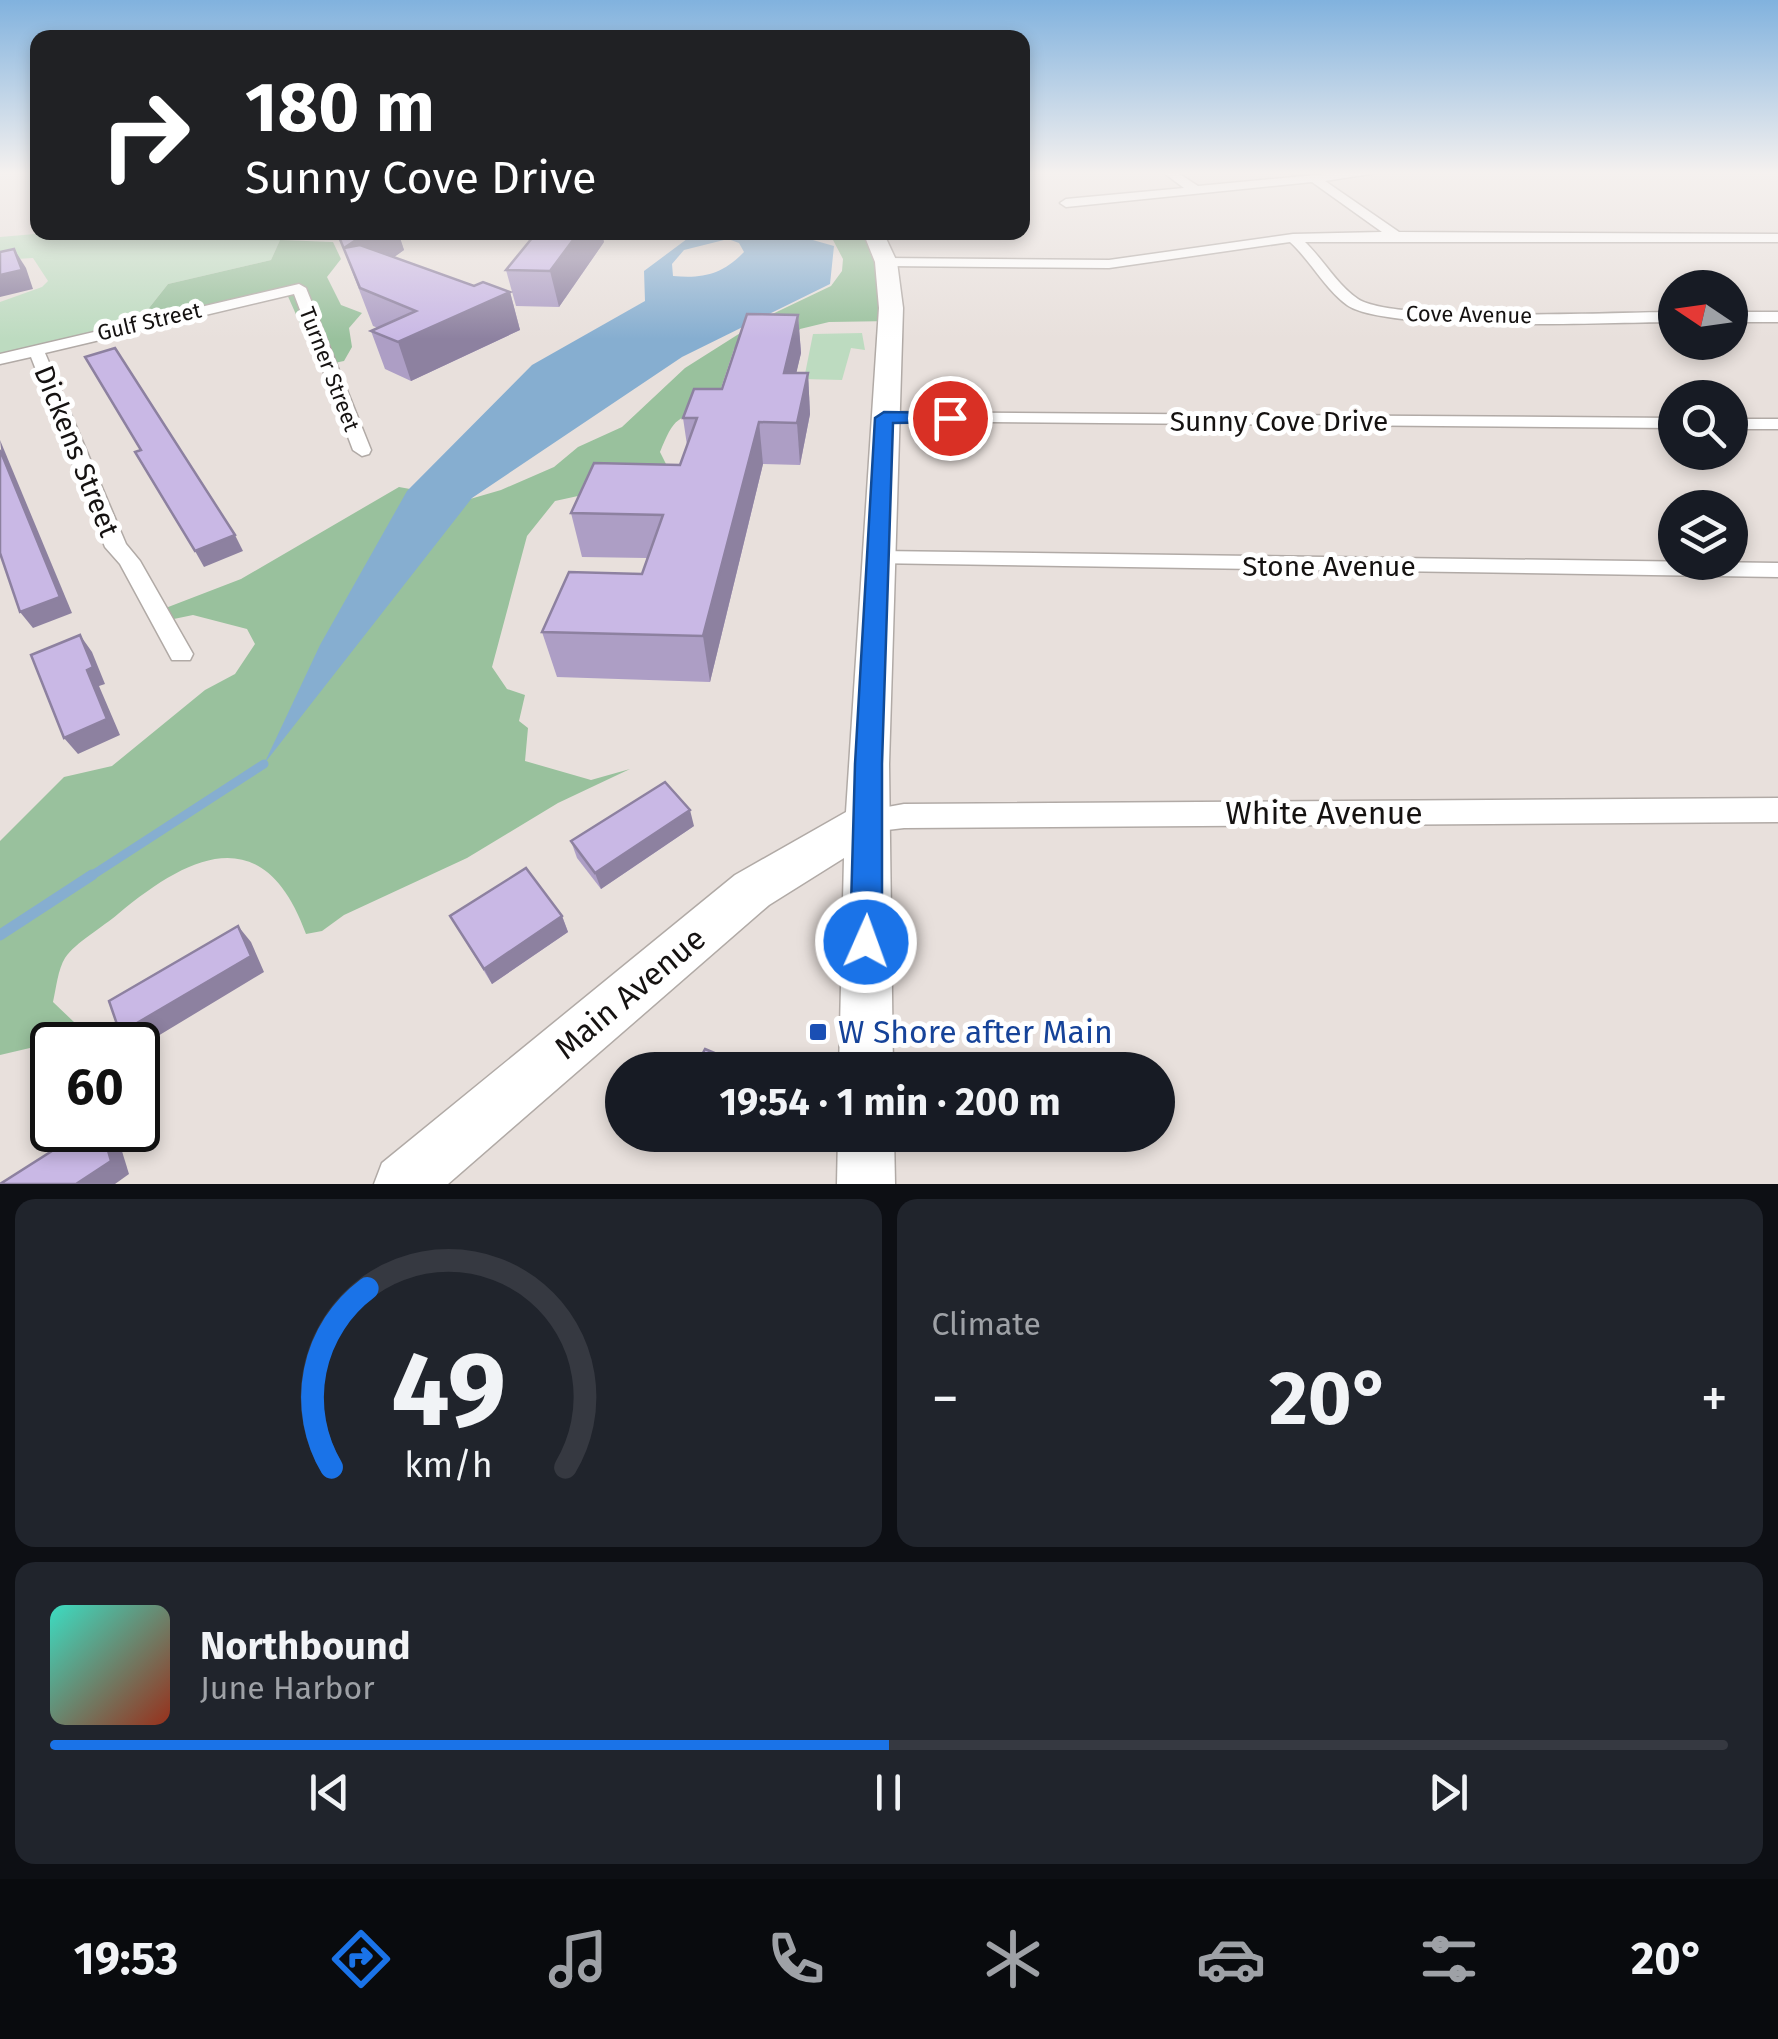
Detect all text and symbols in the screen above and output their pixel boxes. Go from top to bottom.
text: 180 m [245,66,435,150]
icon: right [80,70,210,200]
text: Sunny Cove Drive [245,151,597,205]
north arrow [1658,270,1748,360]
map controls [1658,270,1748,580]
street label: Gulf Street [94,296,204,347]
street label: Cove Avenue [1406,300,1532,329]
street label: Turner Street [294,303,366,435]
street label: Dickens Street [27,361,126,542]
pin [908,376,993,461]
button: search [1658,380,1748,470]
icon: arrive [923,391,978,446]
street label: Sunny Cove Drive [1170,405,1388,438]
button: layers [1658,490,1748,580]
street label: Stone Avenue [1242,550,1416,583]
street label: White Avenue [1225,794,1423,832]
position arrow [814,890,918,994]
street label: Main Avenue [547,919,713,1067]
place label: W Shore after Main [838,1013,1113,1051]
marker: W Shore after Main [807,1021,829,1043]
speed limit sign: 60 [30,1022,160,1152]
text: 19:54 · 1 min · 200 m [719,1079,1061,1125]
text: Climate [932,1305,1041,1343]
text: 49 [391,1328,506,1453]
text: 20° [1269,1354,1391,1444]
text: − [932,1366,959,1432]
text: + [1701,1366,1728,1432]
text: km/h [404,1444,492,1486]
text: Northbound [200,1623,411,1669]
text: June Harbor [200,1669,375,1707]
icon: previous [302,1765,357,1820]
icon: pause [861,1765,916,1820]
icon: next [1421,1765,1476,1820]
icon: directions [326,1924,396,1994]
icon: music [543,1924,613,1994]
icon: phone [761,1924,831,1994]
icon: climate [978,1924,1048,1994]
icon: car [1196,1924,1266,1994]
icon: filters [1414,1924,1484,1994]
text: 19:53 [74,1932,178,1986]
text: 20° [1631,1932,1704,1986]

